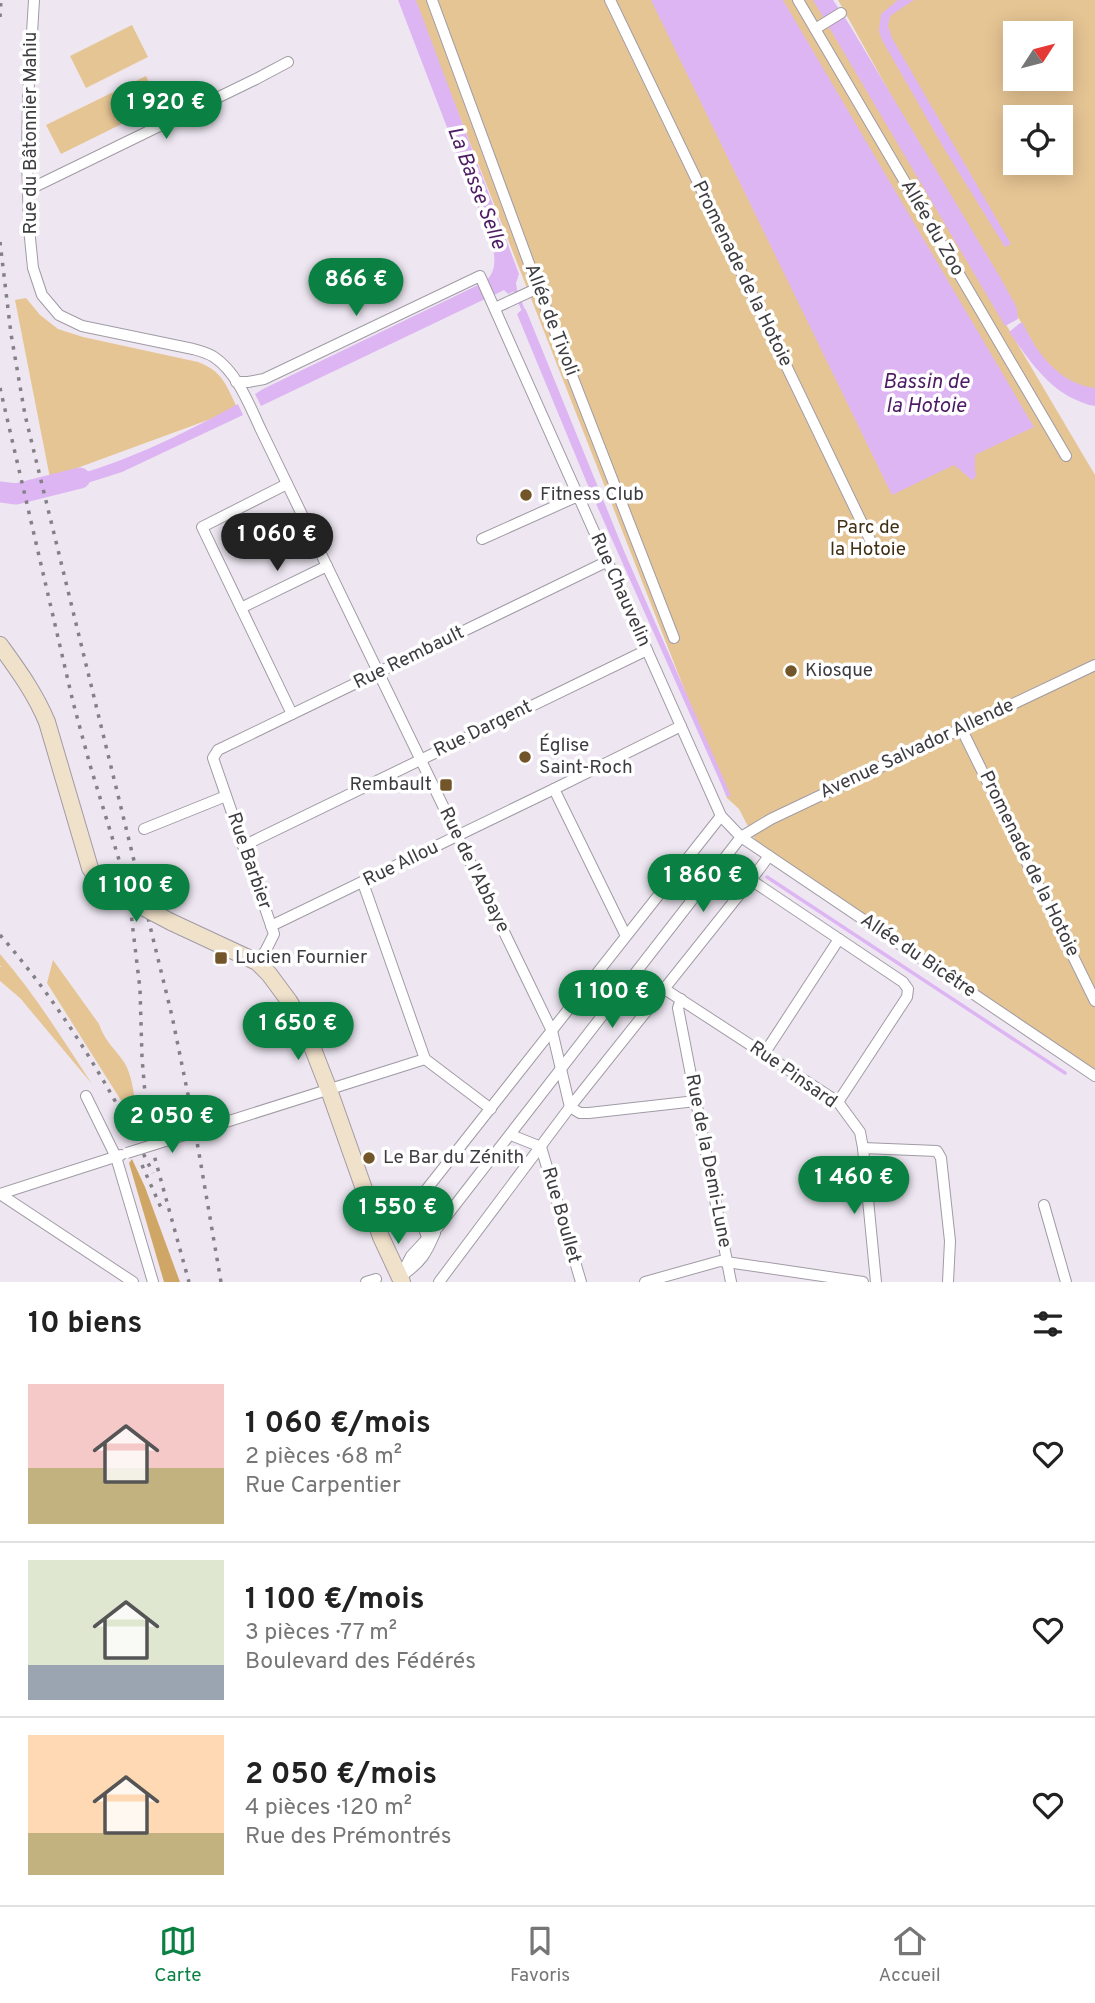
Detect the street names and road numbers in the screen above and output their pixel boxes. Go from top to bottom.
street label: Rue du Bâtonnier Mahiu [19,31,43,235]
street label: Allée du Zoo [895,176,969,280]
street label: Promenade de la Hotoie [687,177,797,371]
street label: Allée de Tivoli [519,260,583,380]
street label: Rue Chauvelin [584,529,656,651]
street label: Rue Rembault [350,621,468,695]
street label: Avenue Salvador Allende [816,693,1018,805]
street label: Rue Dargent [430,695,536,763]
street label: Promenade de la Hotoie [974,767,1084,961]
street label: Rue de l'Abbaye [433,803,515,937]
street label: Rue Barbier [221,809,277,913]
street label: Rue Allou [359,835,443,893]
street label: Allée du Bicêtre [856,908,980,1004]
street label: Rue Pinsard [744,1036,842,1114]
street label: Rue de la Demi-Lune [679,1072,737,1250]
street label: Rue Boullet [536,1164,586,1266]

